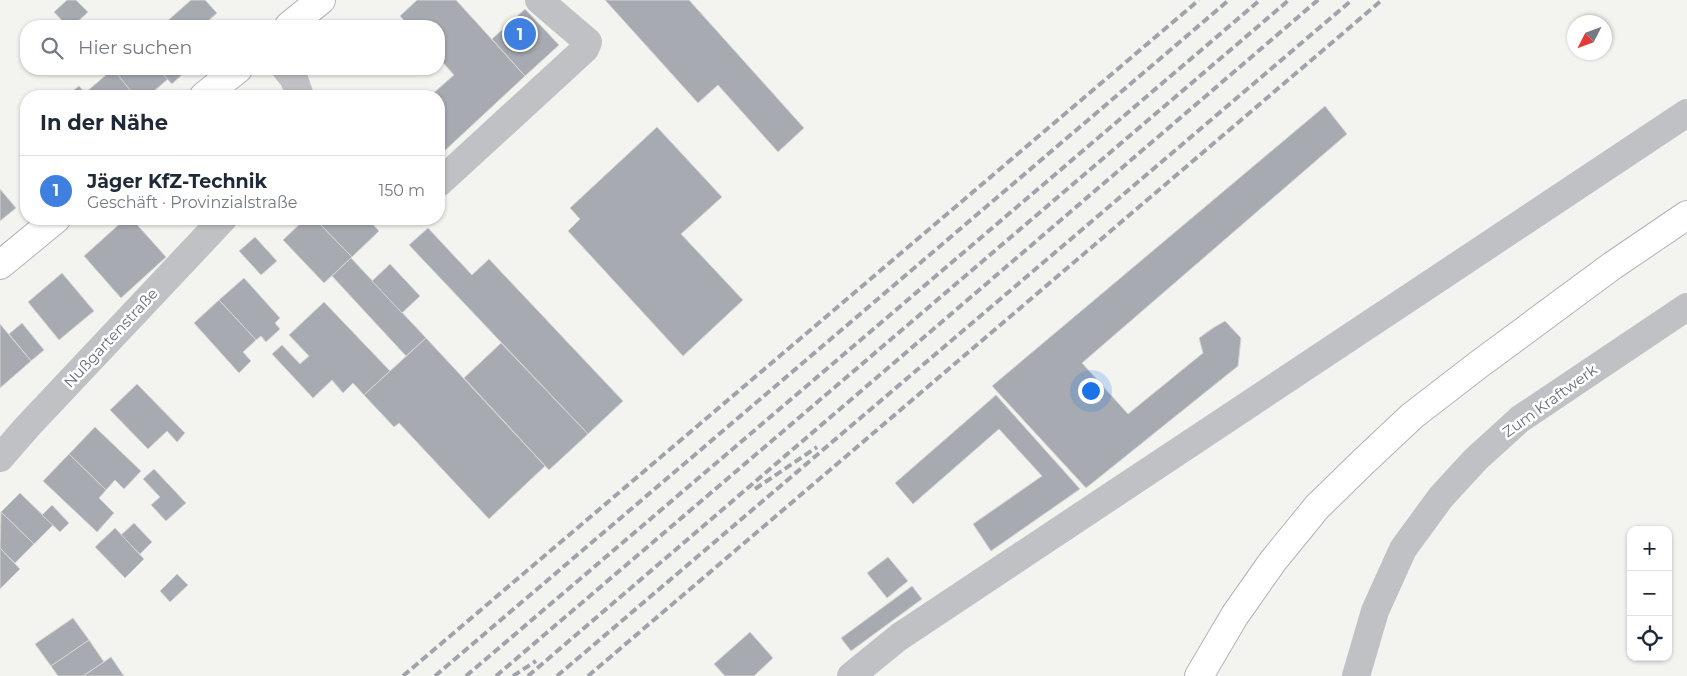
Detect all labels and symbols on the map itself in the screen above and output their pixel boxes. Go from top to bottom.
pin: 1 [504,15,536,53]
north arrow [1567,15,1612,60]
street label: Nußgartenstraße [60,284,162,391]
street label: Zum Kraftwerk [1499,360,1601,441]
your location [1078,378,1104,404]

